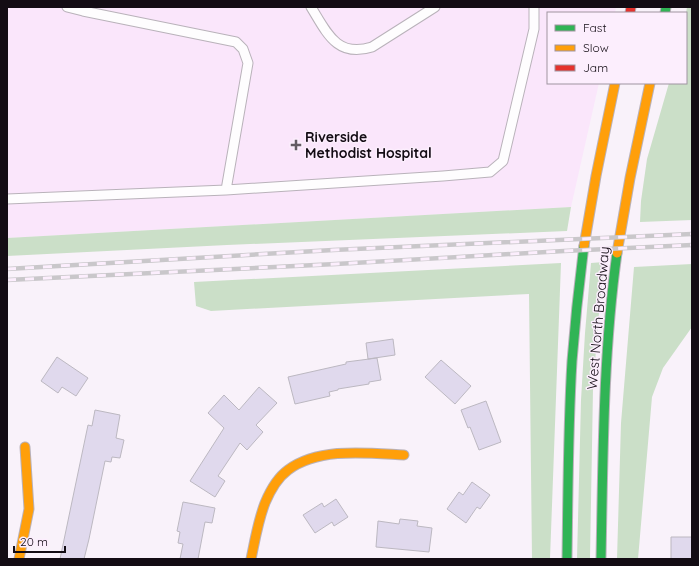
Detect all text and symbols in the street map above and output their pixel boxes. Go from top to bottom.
legend [547,12,687,84]
text: Fast [583,20,607,35]
text: Slow [583,40,609,55]
text: Jam [583,60,608,75]
place label: Riverside Methodist Hospital [305,128,432,162]
marker: Riverside Methodist Hospital [290,139,302,151]
street label: West North Broadway [583,246,613,390]
scale bar [14,528,65,554]
text: 20 m [20,534,48,549]

